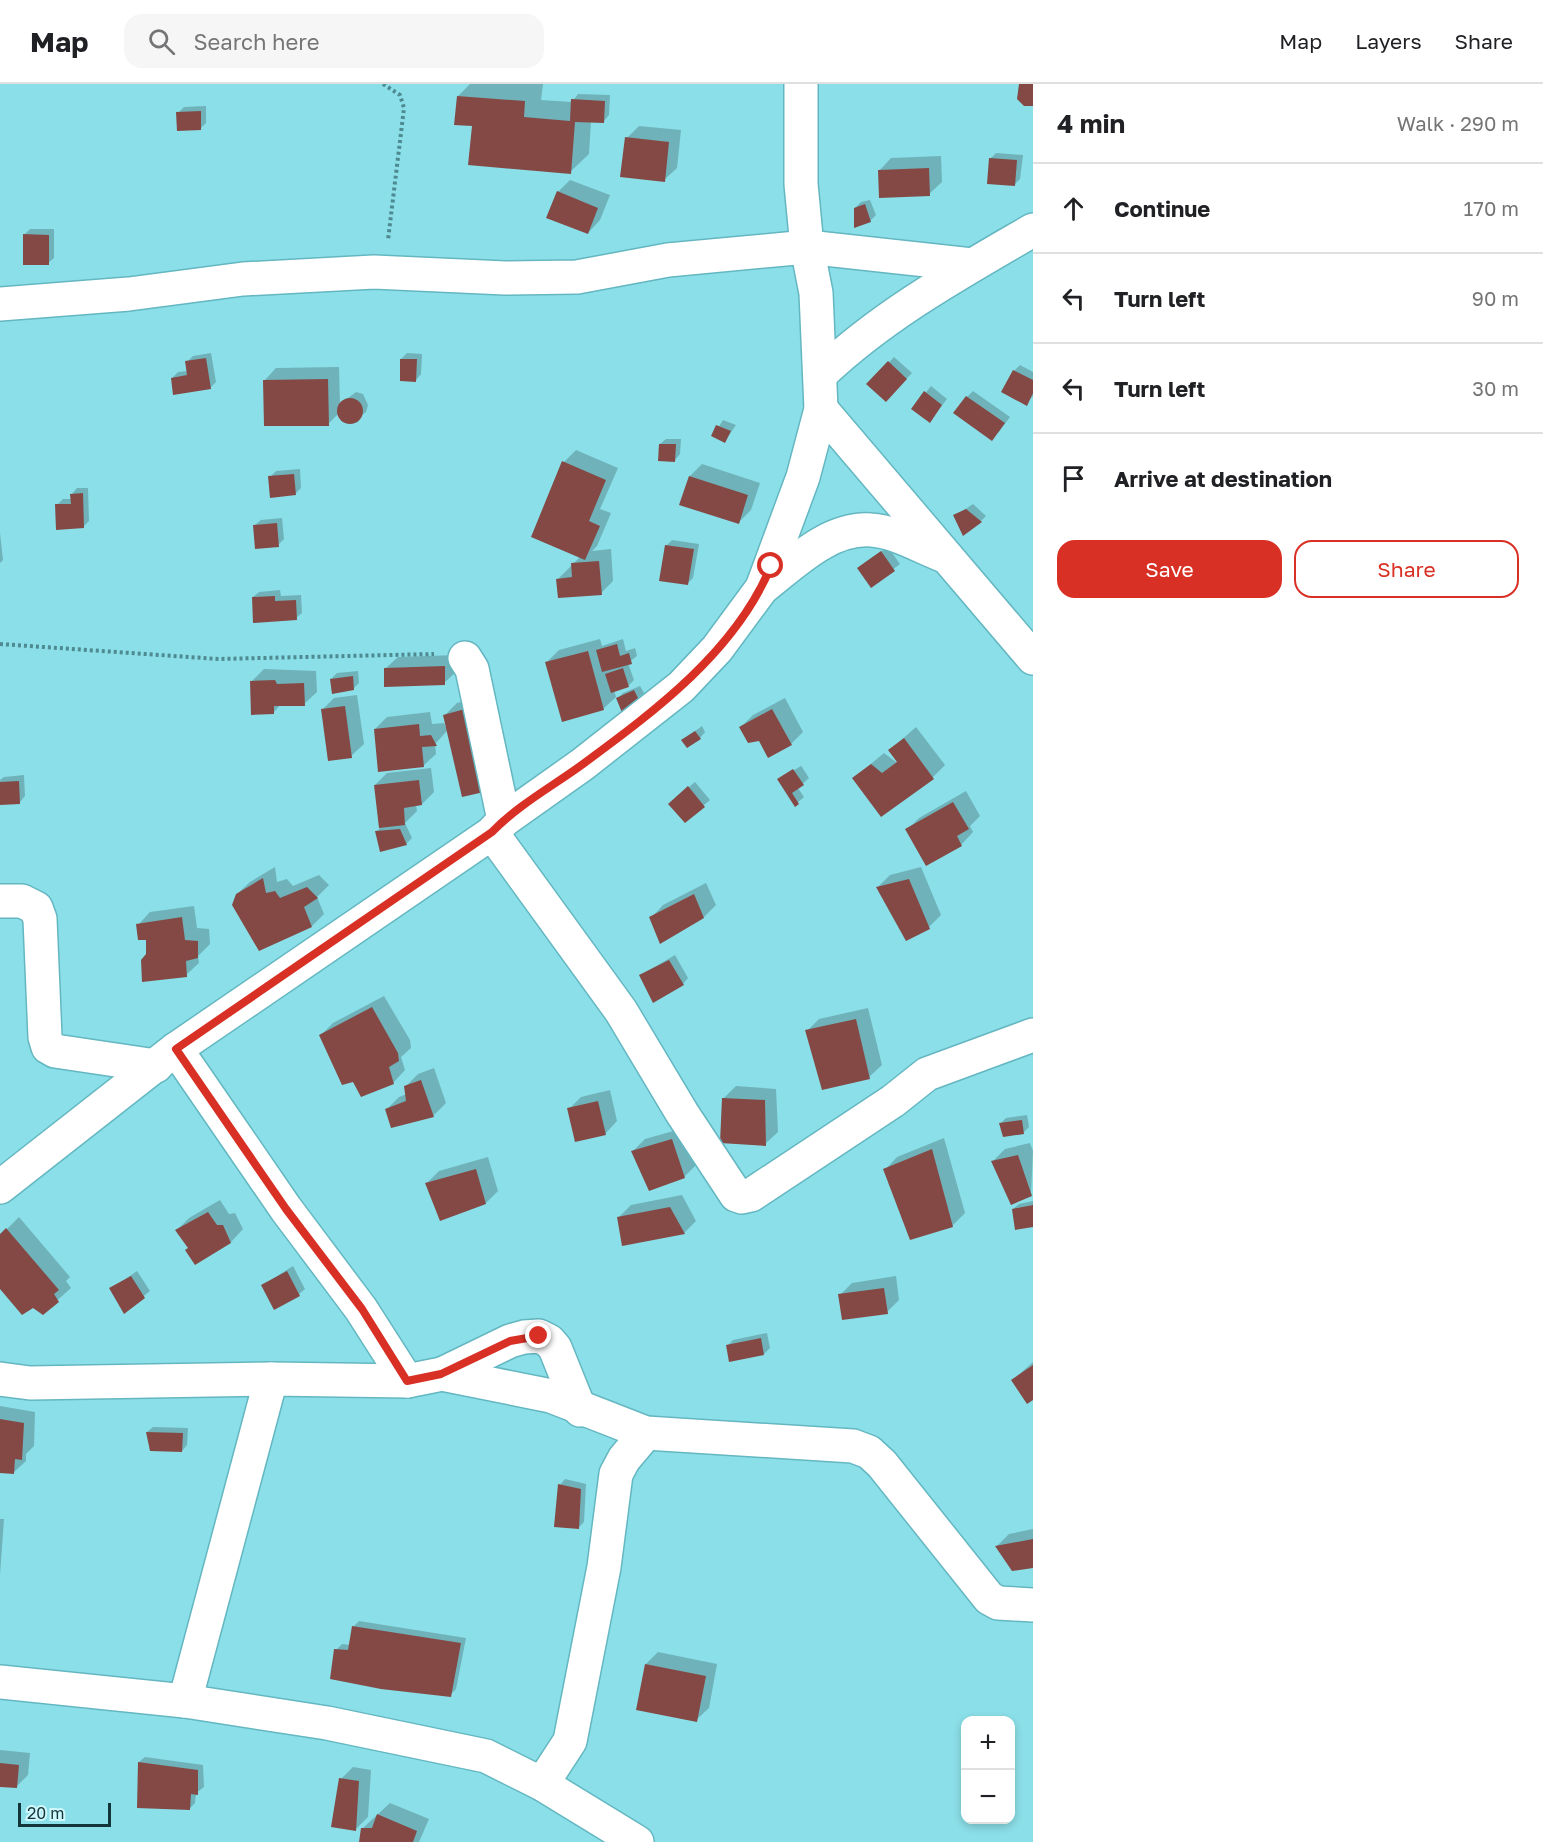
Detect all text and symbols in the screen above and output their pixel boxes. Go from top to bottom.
search box [124,14,544,68]
text: Map [30,25,88,58]
icon: search [145,25,178,58]
text: Search here [193,28,319,55]
text: Map [1279,28,1322,54]
text: Layers [1355,28,1422,54]
text: Share [1455,28,1513,54]
text: 4 min [1057,108,1125,139]
text: Walk · 290 m [1397,111,1519,135]
icon: ahead [1057,192,1090,225]
text: Continue [1114,195,1210,222]
text: 170 m [1464,196,1519,220]
icon: left [1057,282,1090,315]
text: Turn left [1114,285,1205,312]
text: 90 m [1472,286,1519,310]
icon: left [1057,372,1090,405]
text: Turn left [1114,375,1205,402]
text: 30 m [1472,376,1519,400]
icon: arrive [1057,462,1090,495]
text: Arrive at destination [1114,465,1332,492]
button: Save [1057,540,1282,598]
button: Share [1294,540,1519,598]
route start [757,552,783,578]
route end [525,1322,551,1348]
map controls [961,1716,1015,1824]
button: + [961,1716,1015,1770]
button: − [961,1770,1015,1824]
scale bar [18,1800,111,1828]
text: 20 m [27,1803,64,1823]

